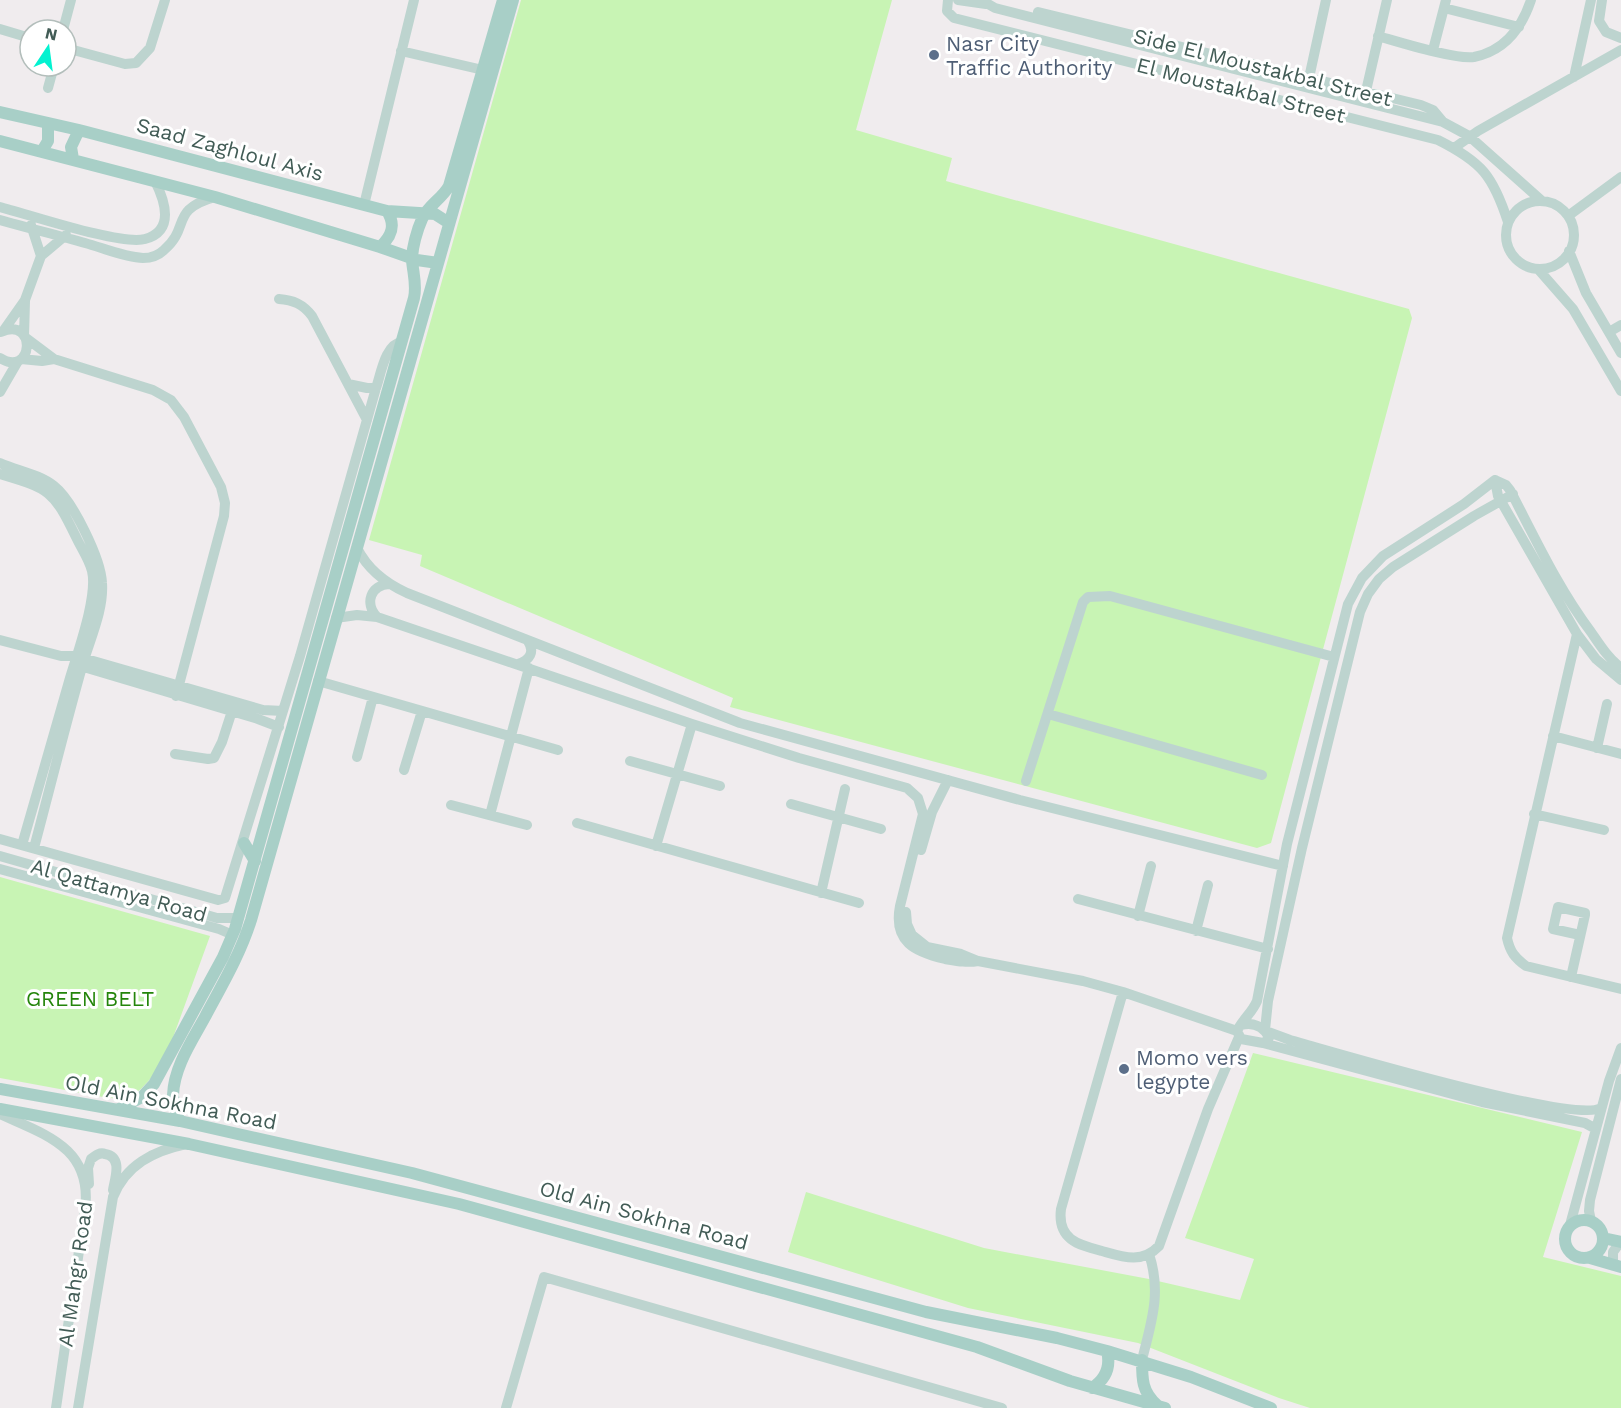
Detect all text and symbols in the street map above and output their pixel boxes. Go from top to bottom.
north arrow [18,18,78,78]
street label: Side El Moustakbal Street [1130,22,1396,112]
text: N [43,23,59,44]
place label: Nasr City Traffic Authority [946,31,1112,80]
marker: Nasr City Traffic Authority [927,48,941,62]
street label: El Moustakbal Street [1133,52,1349,128]
street label: Saad Zaghloul Axis [134,112,326,186]
street label: Al Qattamya Road [28,853,210,927]
park label: GREEN BELT [26,986,154,1011]
place label: Momo vers legypte [1136,1045,1248,1094]
marker: Momo vers legypte [1117,1062,1131,1076]
street label: Old Ain Sokhna Road [63,1069,279,1135]
street label: Old Ain Sokhna Road [537,1175,751,1255]
street label: Al Mahgr Road [52,1199,98,1349]

